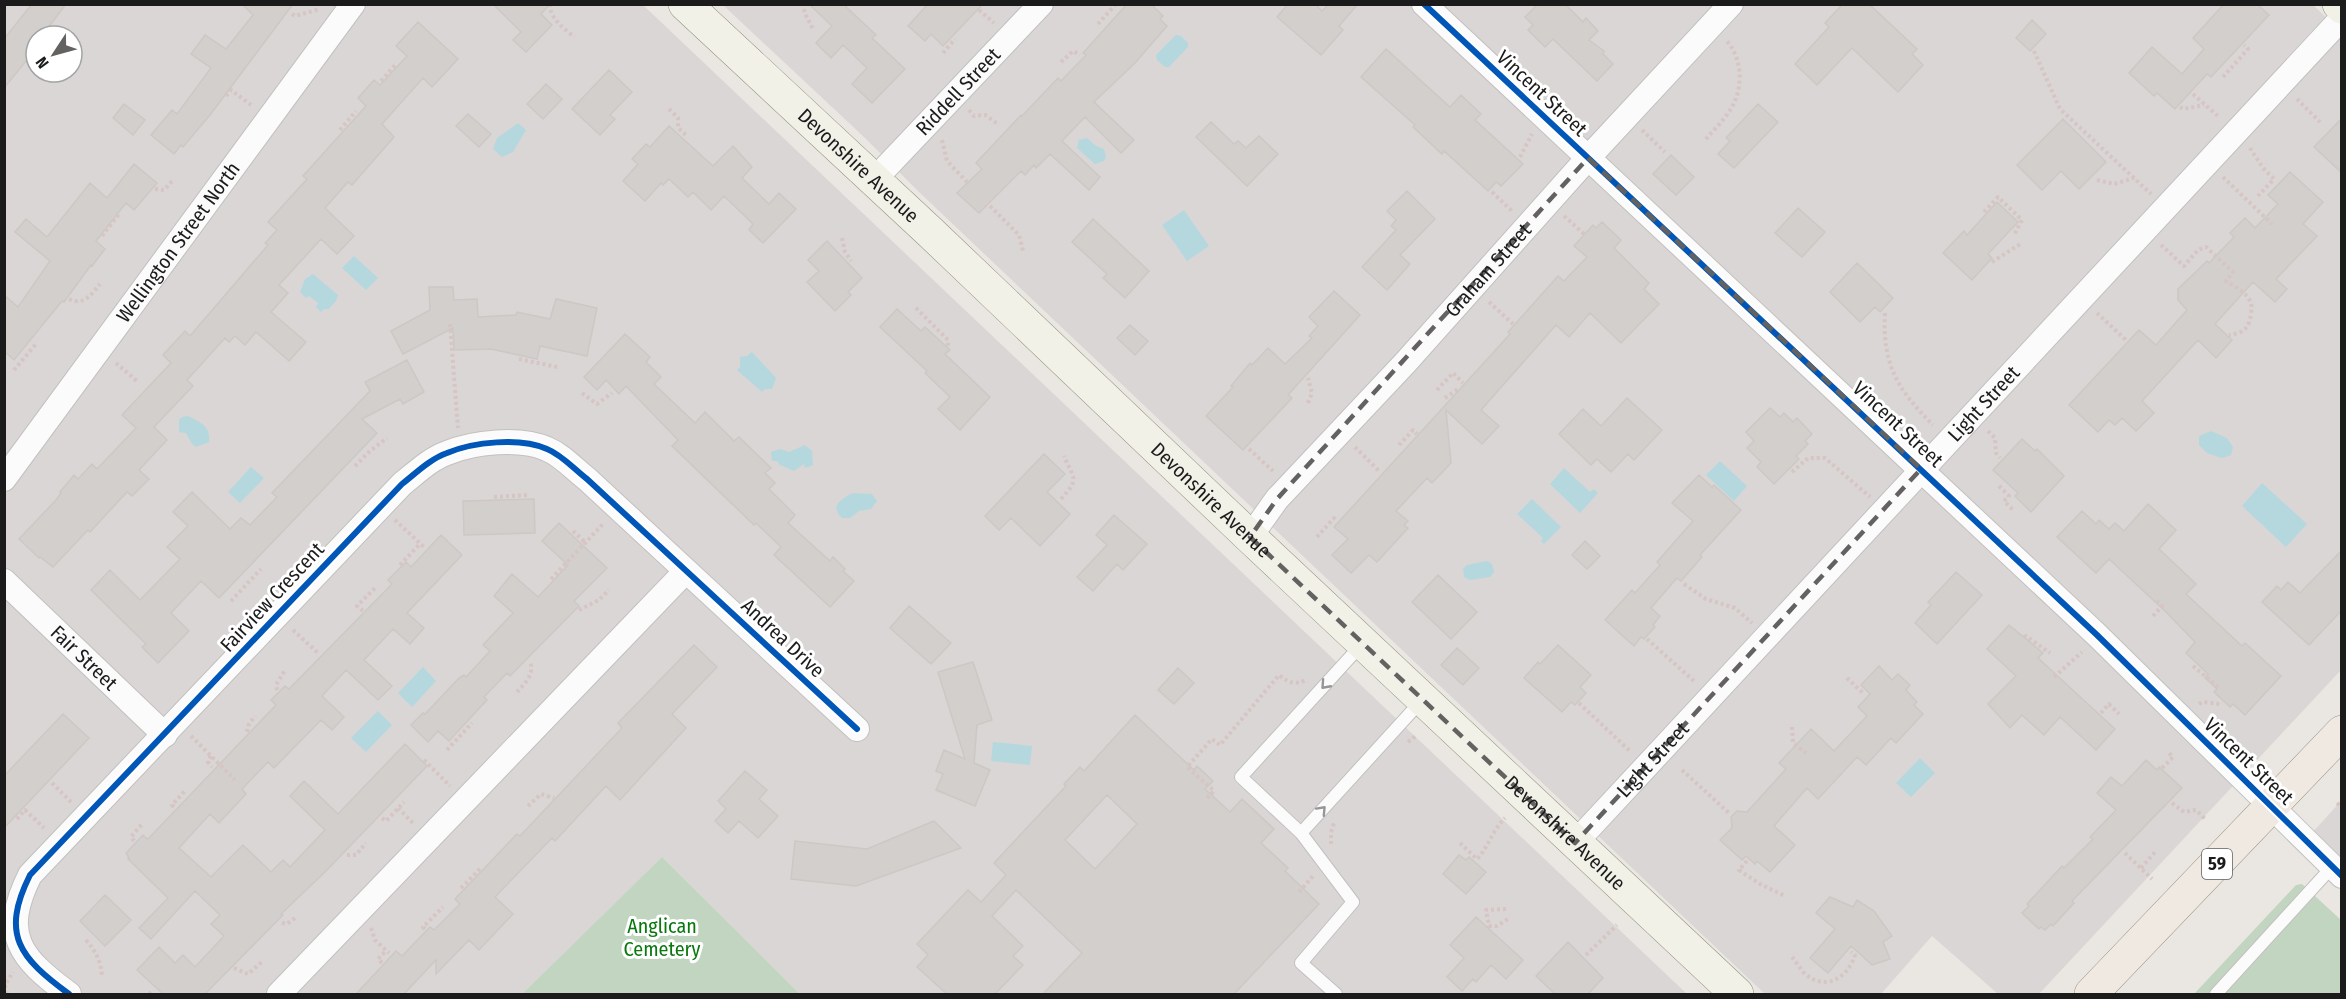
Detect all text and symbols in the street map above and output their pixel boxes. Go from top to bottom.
north arrow [24,24,84,84]
street label: Riddell Street [911,42,1005,140]
street label: Vincent Street [1492,45,1592,141]
text: N [32,53,53,72]
street label: Devonshire Avenue [793,103,924,228]
street label: Wellington Street North [111,157,245,327]
street label: Graham Street [1440,218,1536,322]
street label: Light Street [1943,361,2025,446]
street label: Vincent Street [1848,376,1948,472]
street label: Devonshire Avenue [1146,437,1276,563]
street label: Fairview Crescent [215,537,329,657]
street label: Andrea Drive [737,594,829,682]
street label: Fair Street [46,620,123,696]
one-way arrow [1321,679,1332,689]
street label: Vincent Street [2199,713,2299,810]
street label: Light Street [1612,716,1694,802]
street label: Devonshire Avenue [1500,770,1631,895]
one-way arrow [1315,806,1326,817]
road number: 59 [2202,849,2232,879]
park label: Anglican Cemetery [624,914,701,961]

